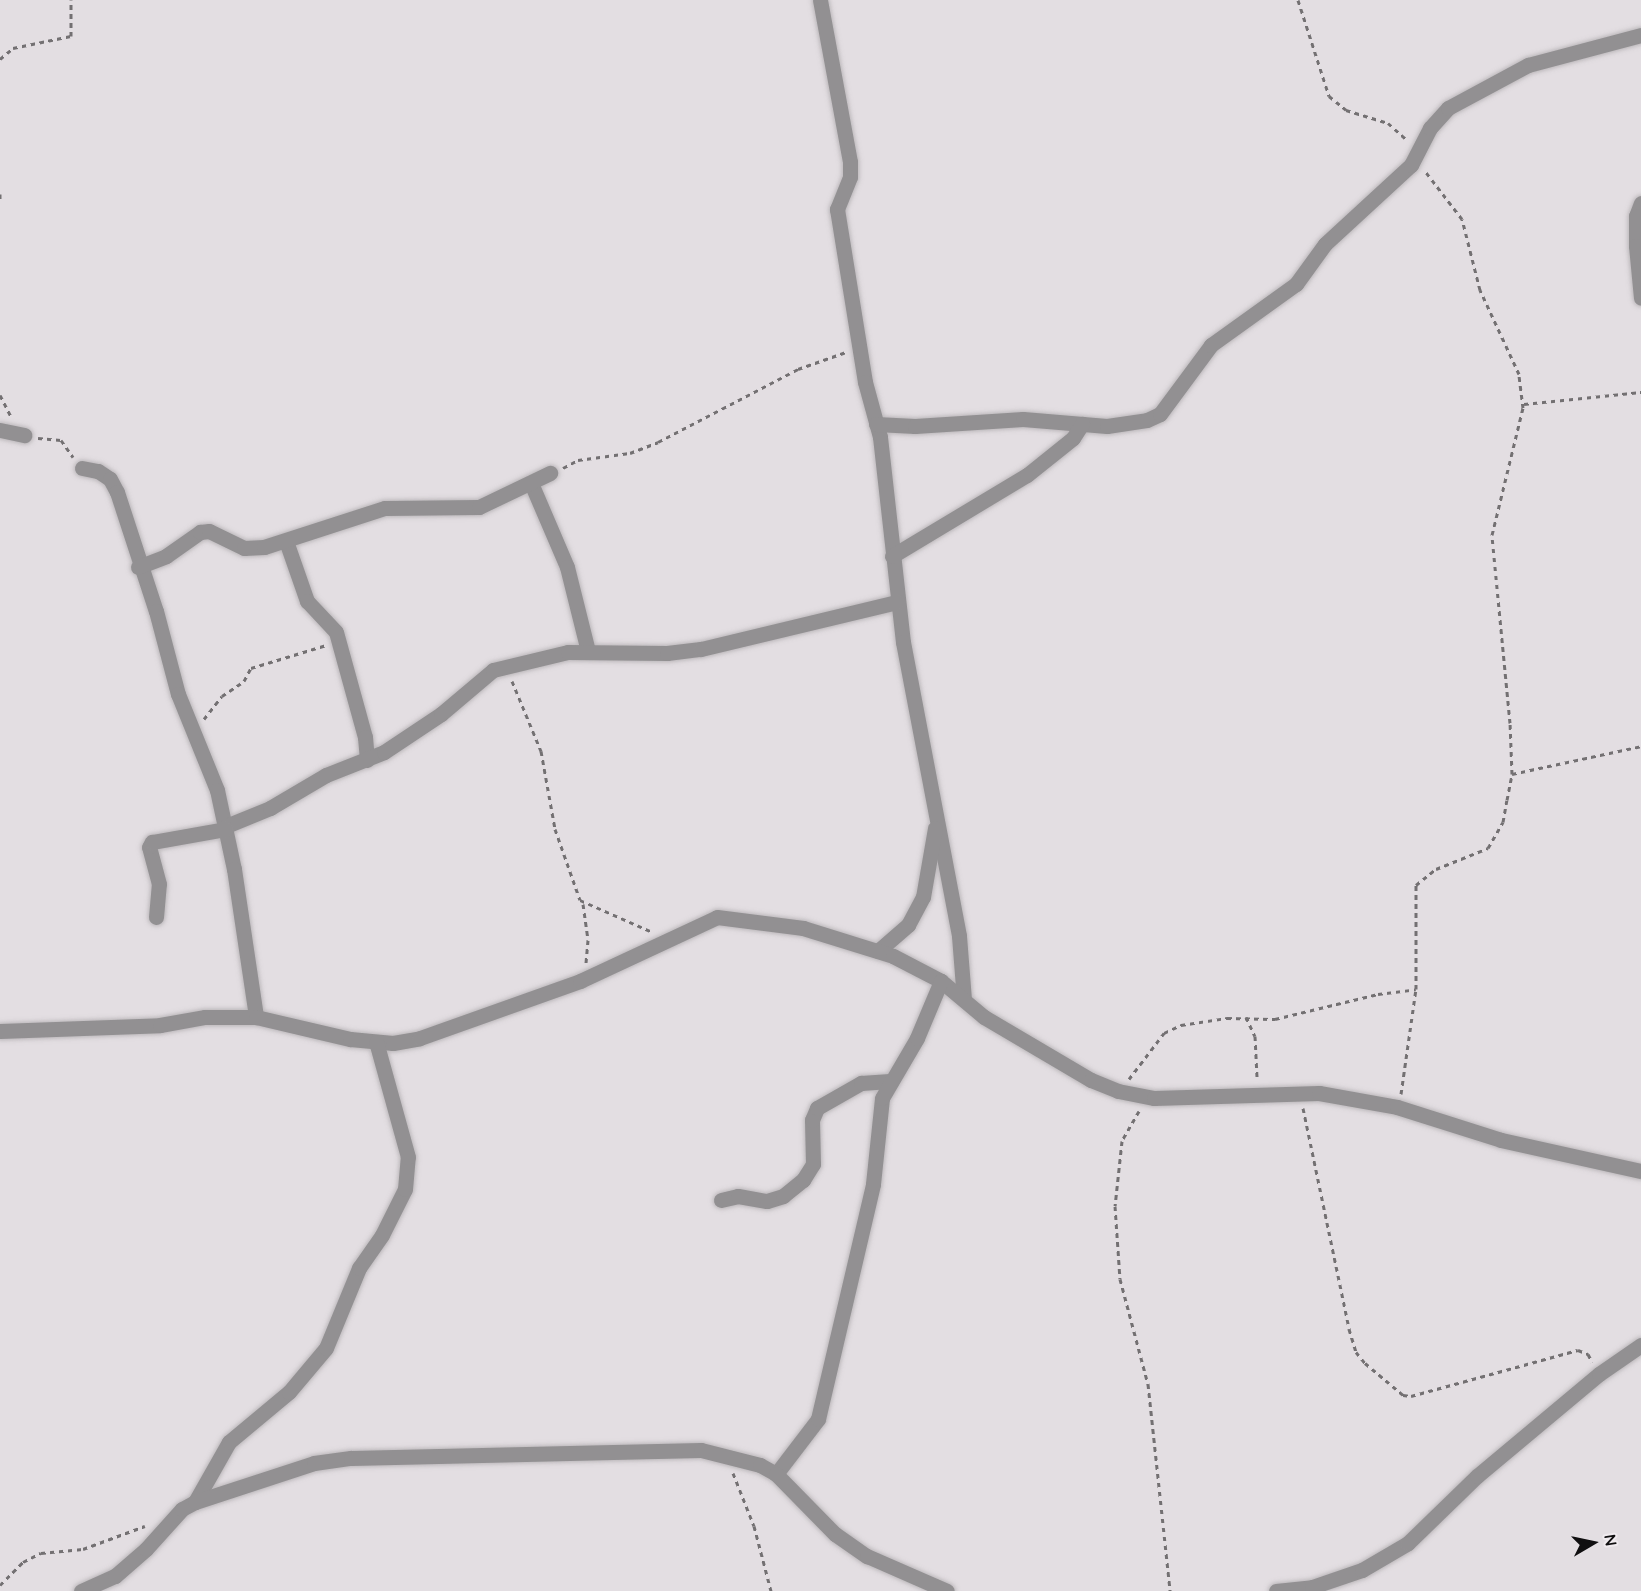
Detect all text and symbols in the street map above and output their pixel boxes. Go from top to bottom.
north arrow [1563,1513,1623,1573]
text: N [1600,1533,1622,1548]

